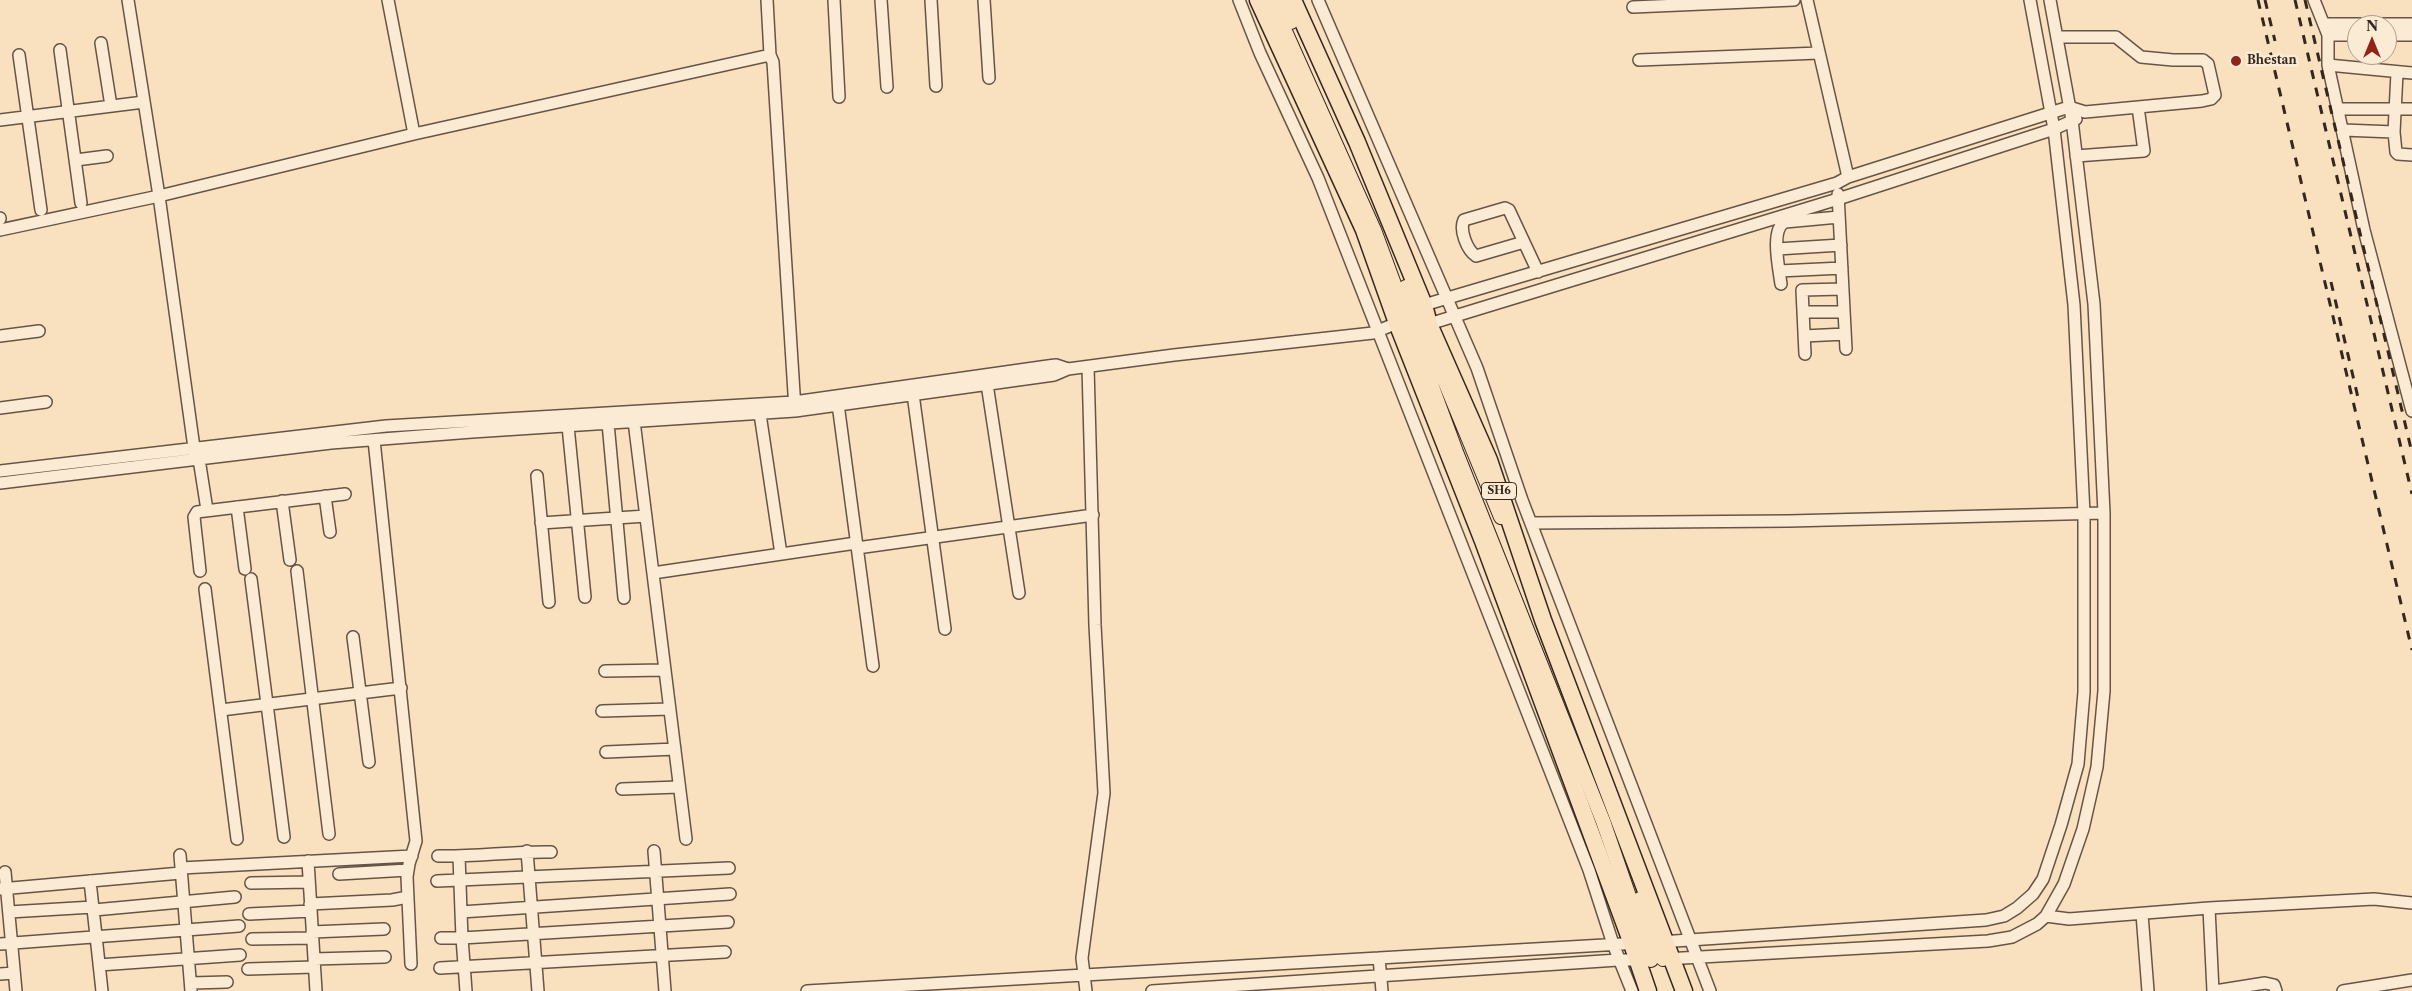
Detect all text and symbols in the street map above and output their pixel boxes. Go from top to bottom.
north arrow [2347,15,2397,65]
text: N [2366,17,2378,35]
marker: Bhestan [2229,54,2243,68]
place label: Bhestan [2247,54,2297,68]
road number: SH6 [1482,482,1516,500]

